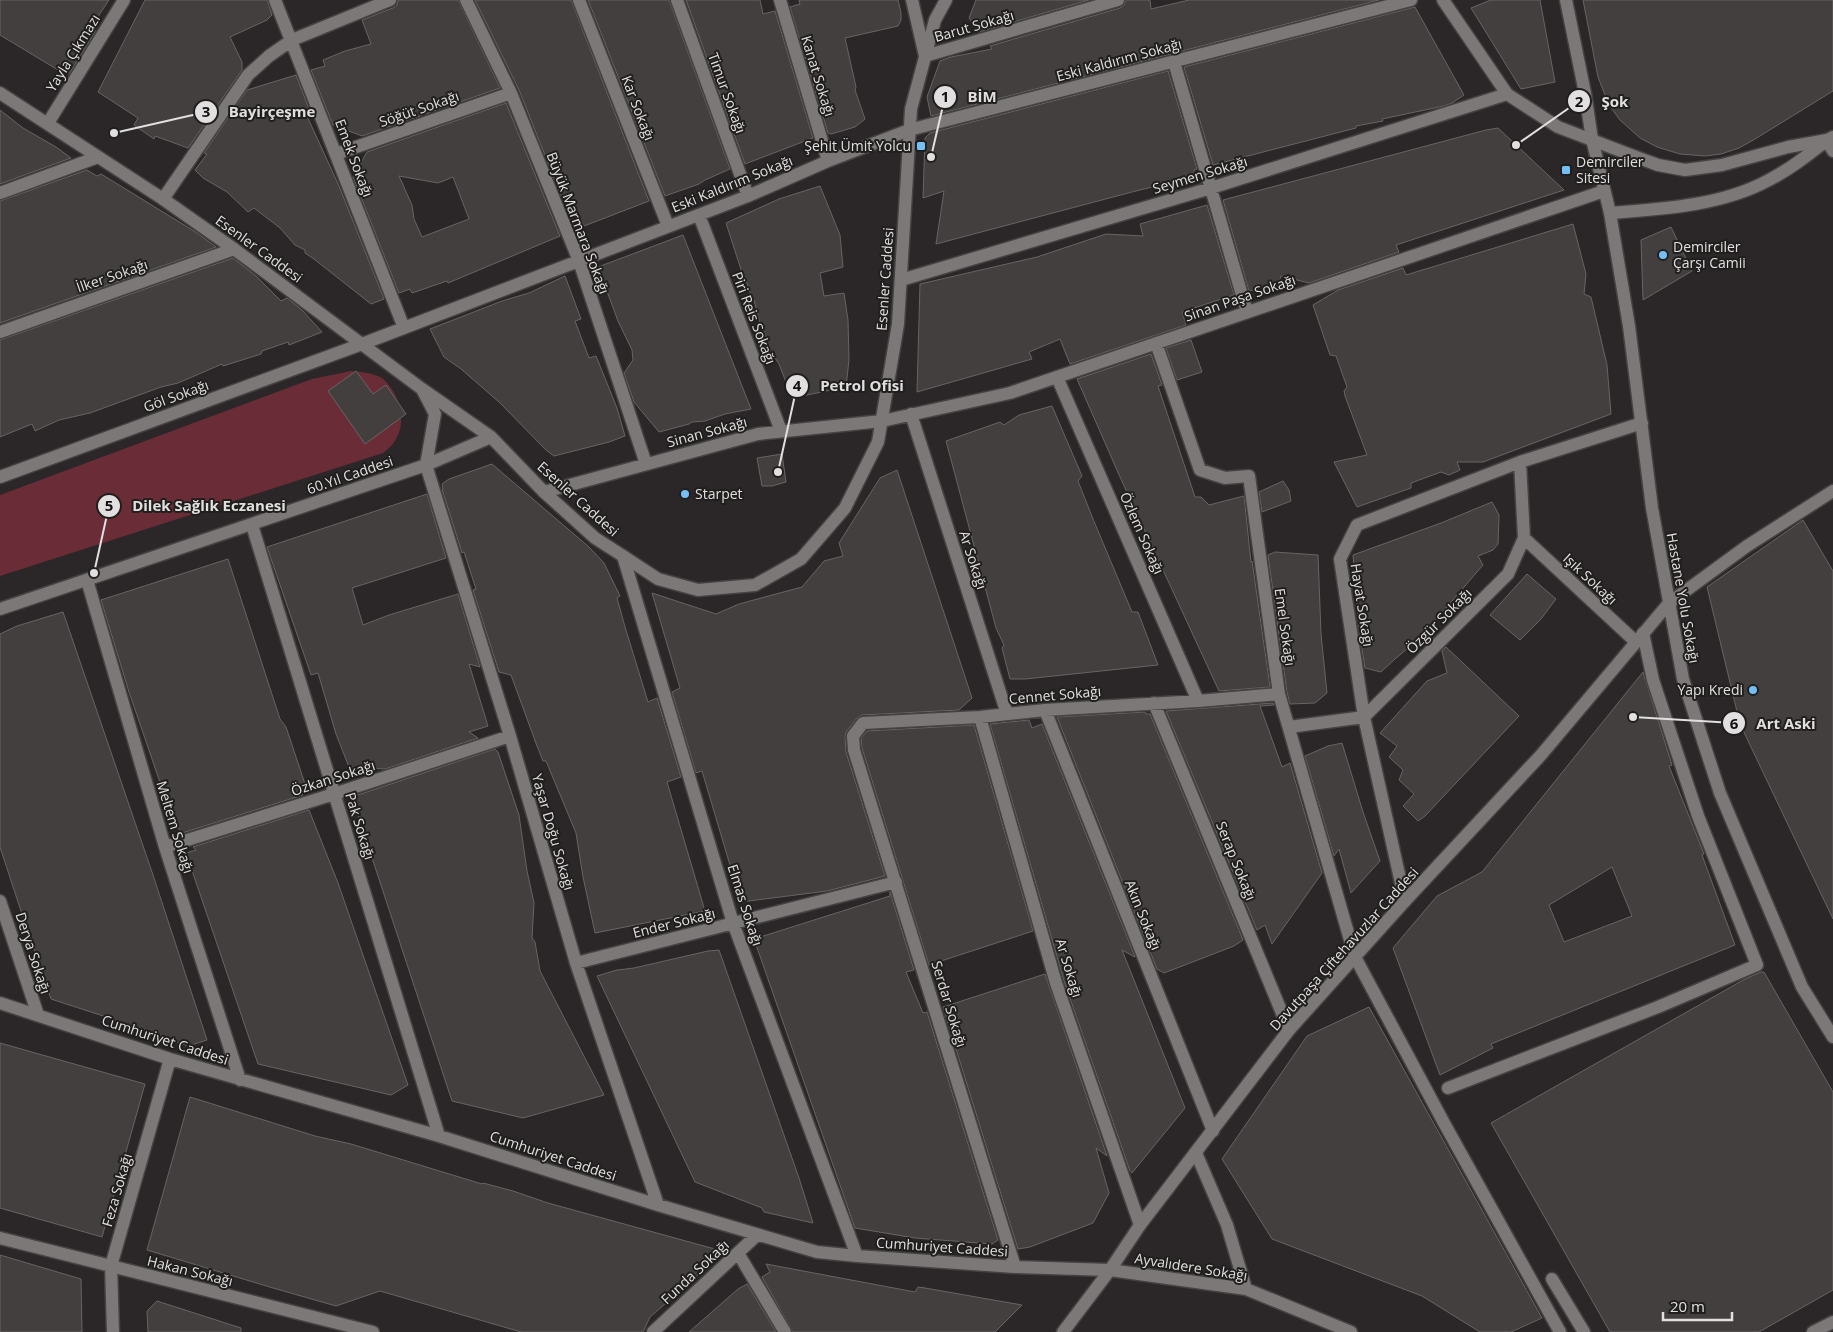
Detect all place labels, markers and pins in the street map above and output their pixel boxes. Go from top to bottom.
callout: BİM [933,82,1007,112]
callout: Şok [1566,86,1638,116]
callout: Bayirçeşme [194,97,326,127]
place label: Şehit Ümit Yolcu [804,136,911,155]
marker: Şehit Ümit Yolcu [915,140,927,152]
place label: Demirciler Sitesi [1576,152,1644,187]
marker: Demirciler Sitesi [1560,164,1572,176]
place label: Demirciler Çarşı Camii [1673,237,1746,272]
marker: Demirciler Çarşı Camii [1657,249,1669,261]
callout: Petrol Ofisi [785,371,914,401]
place label: Starpet [695,484,743,503]
marker: Starpet [679,488,691,500]
callout: Dilek Sağlık Eczanesi [97,491,296,521]
place label: Yapı Kredi [1677,680,1743,699]
marker: Yapı Kredi [1747,684,1759,696]
callout: Art Aski [1722,708,1826,738]

